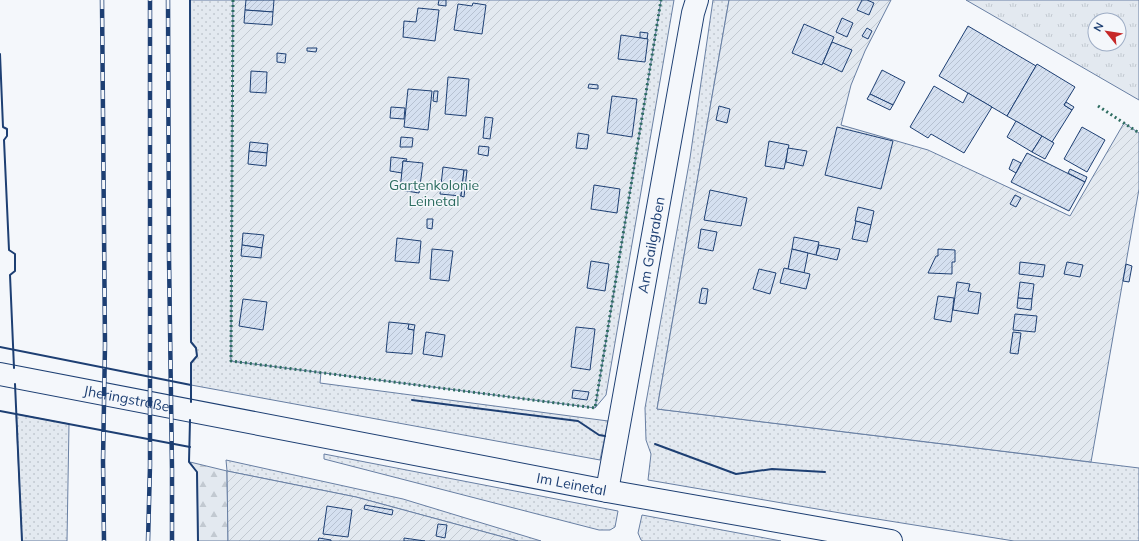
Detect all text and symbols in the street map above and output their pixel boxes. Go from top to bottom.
north arrow [1087,12,1127,52]
text: N [1090,20,1106,34]
park label: Gartenkolonie Leinetal [389,176,479,210]
street label: Am Gailgraben [634,195,669,295]
street label: Jheringstraße [82,381,171,416]
street label: Im Leinetal [535,469,608,500]

